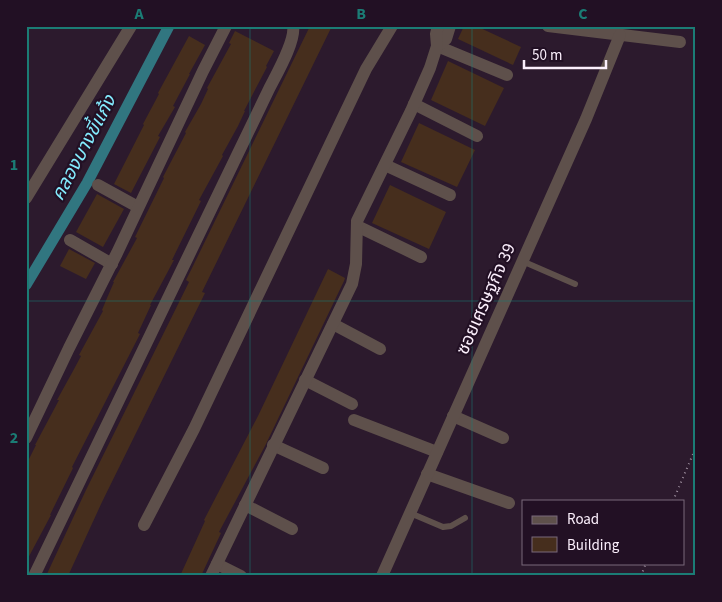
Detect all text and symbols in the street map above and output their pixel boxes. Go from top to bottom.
text: A [133,3,144,25]
text: B [356,3,366,25]
text: C [578,3,588,25]
scale bar [524,38,607,70]
text: 50 m [532,45,562,66]
water label: คลองบางขี้แก้ง [44,89,123,205]
text: 1 [10,154,18,176]
street label: ซอยเศรษฐกิจ 39 [450,239,522,359]
text: 2 [10,427,18,449]
legend [522,500,684,564]
text: Road [567,509,599,530]
text: Building [567,535,620,556]

